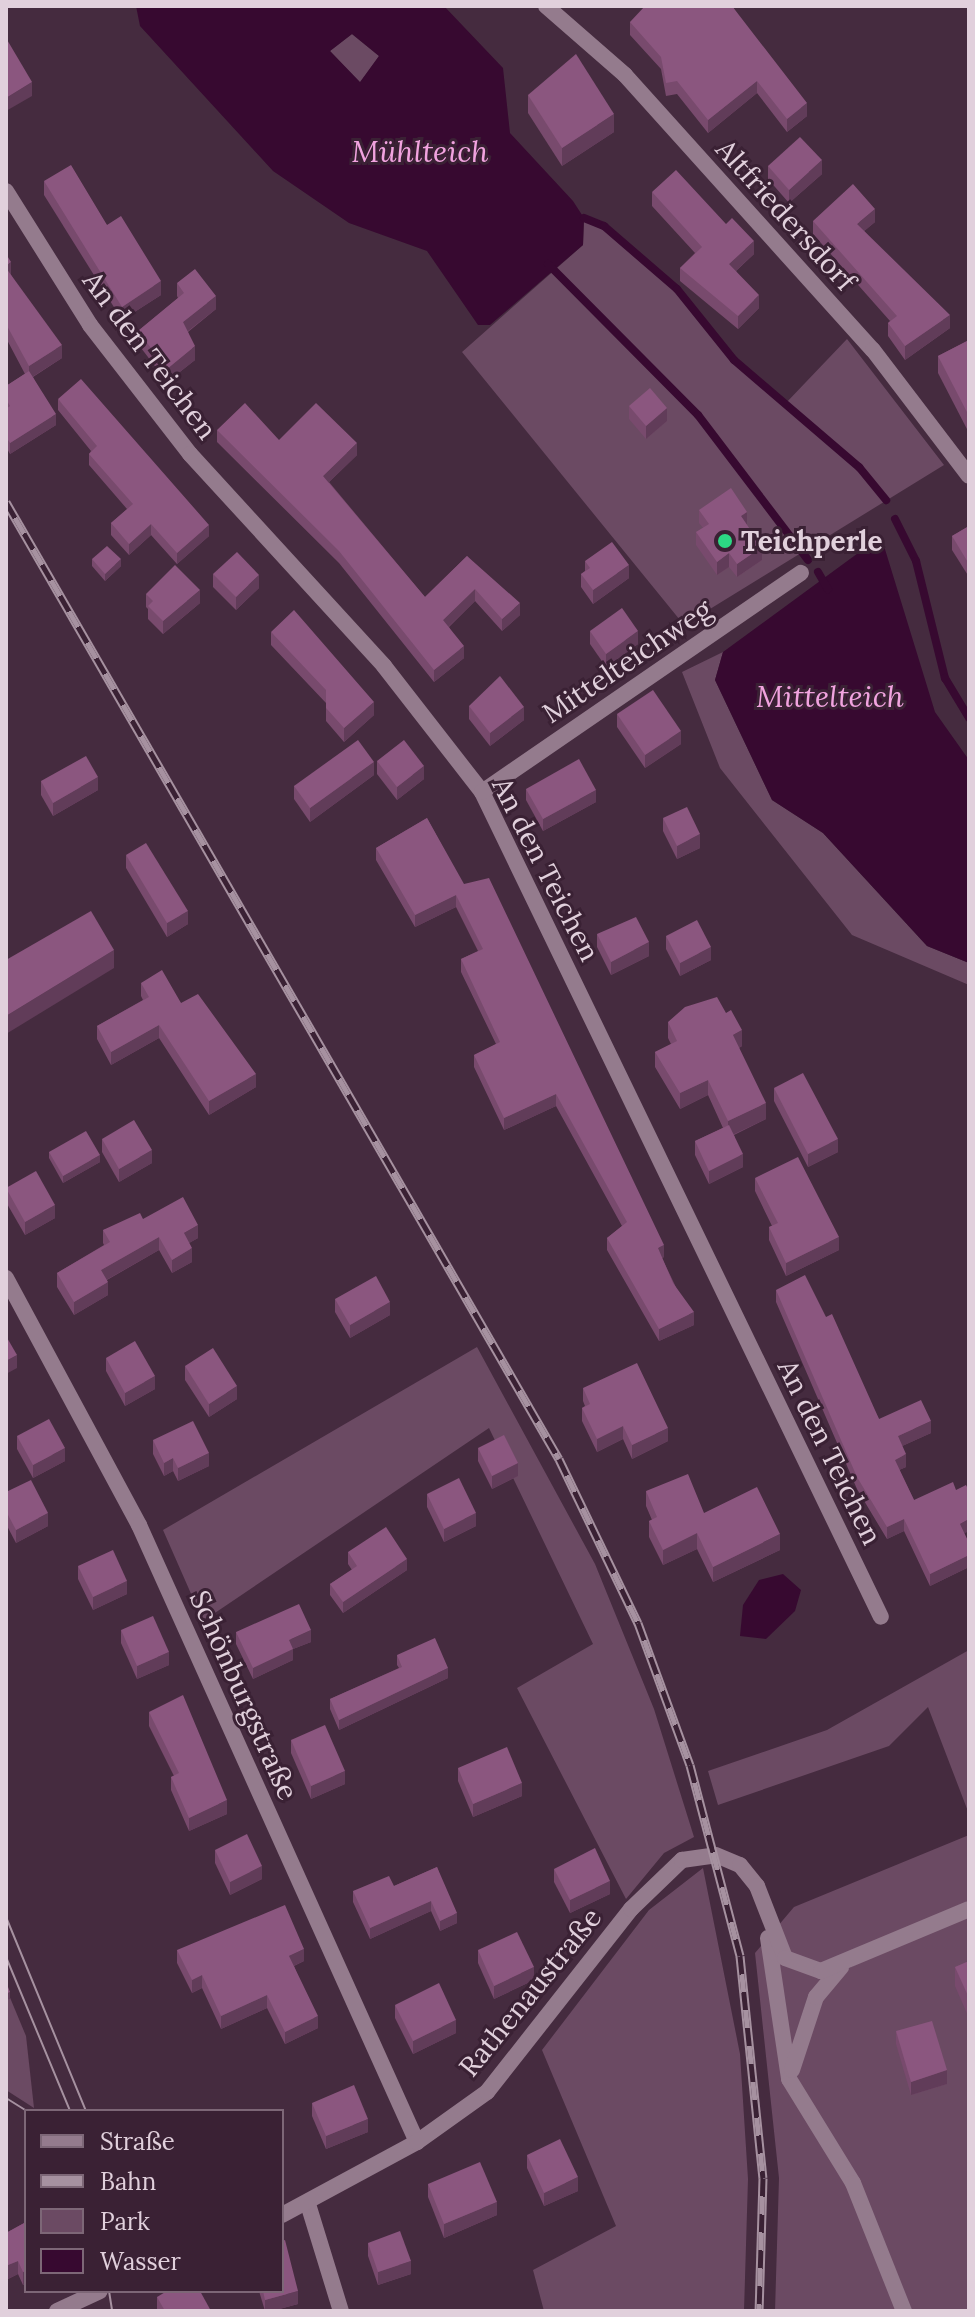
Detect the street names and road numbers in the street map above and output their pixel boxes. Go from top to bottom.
street label: Altfriedersdorf [709,132,863,298]
street label: An den Teichen [76,264,224,446]
street label: Mittelteichweg [536,592,718,730]
street label: An den Teichen [485,772,607,966]
street label: An den Teichen [771,1354,889,1550]
street label: Schönburgstraße [183,1585,305,1805]
street label: Rathenaustraße [452,1901,608,2083]

